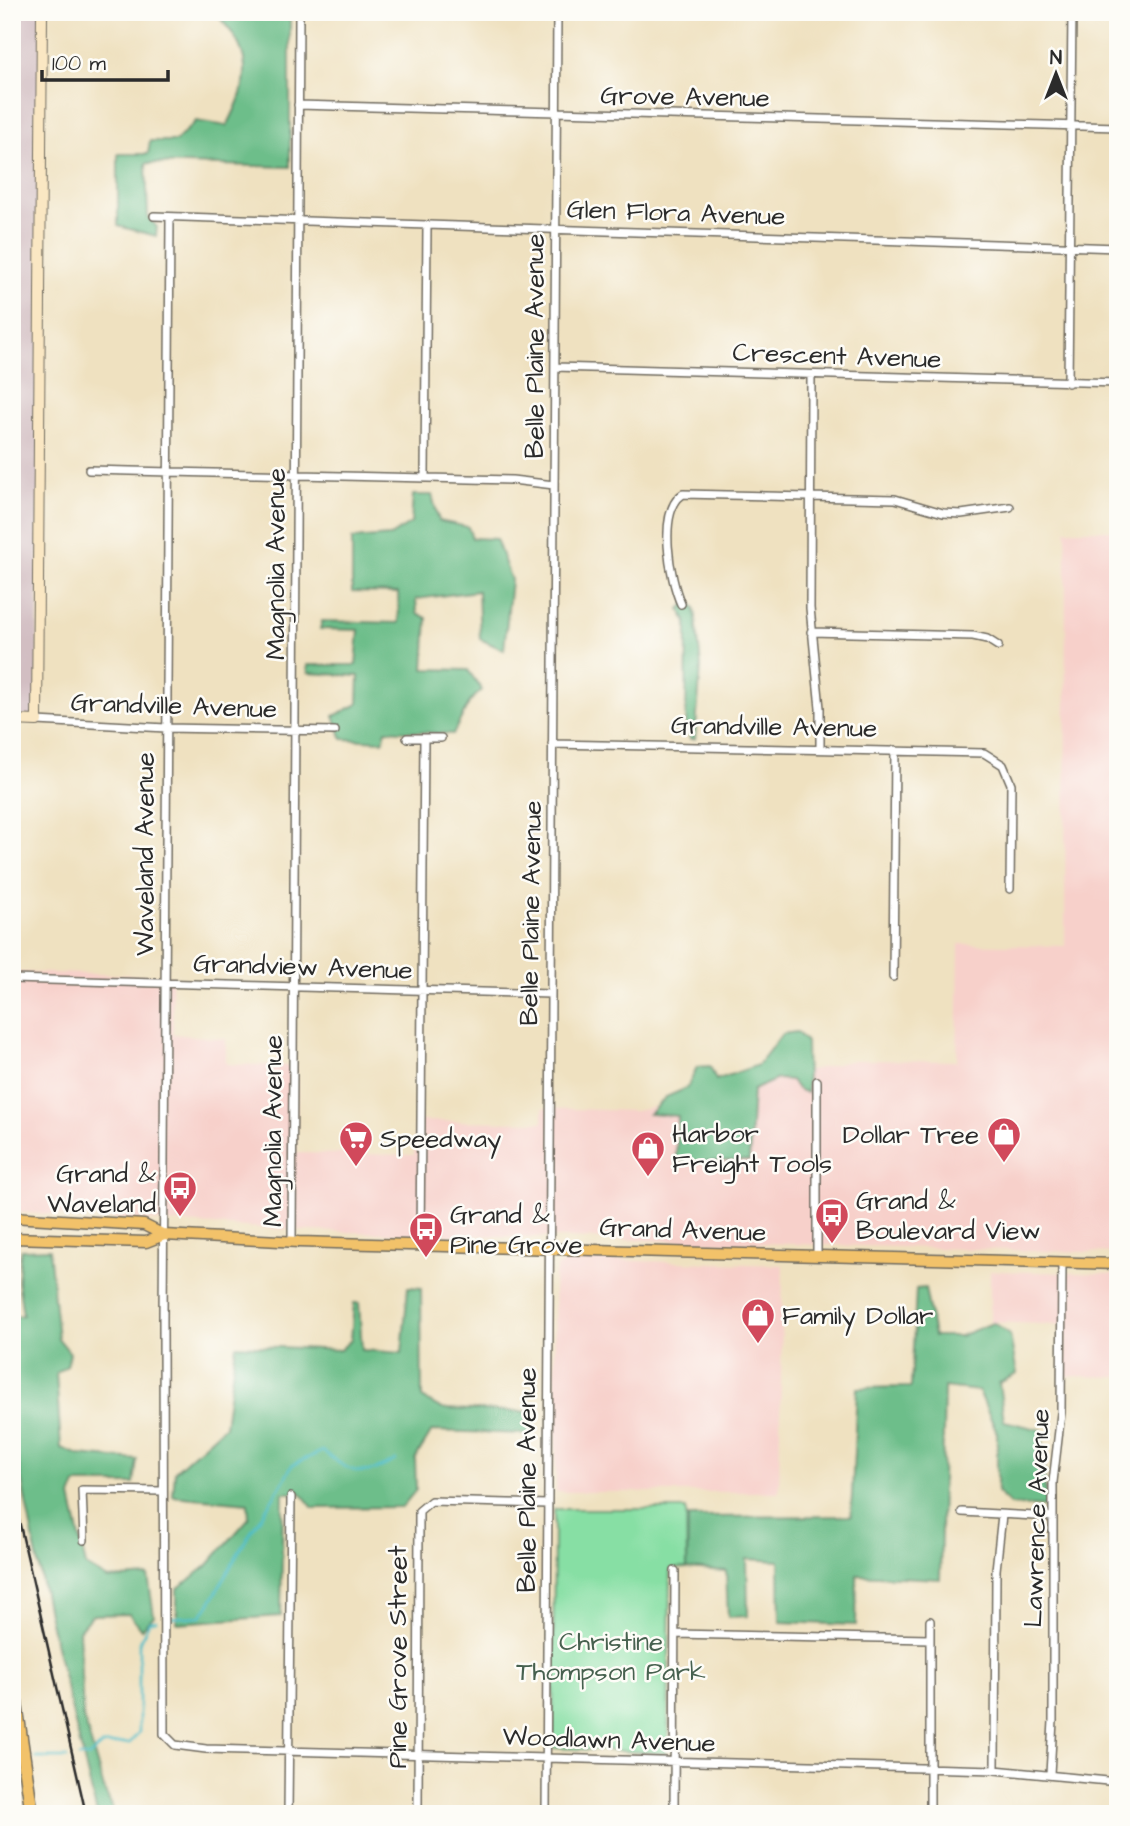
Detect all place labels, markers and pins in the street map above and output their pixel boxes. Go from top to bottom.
shop icon: Dollar Tree [985,1115,1023,1164]
place label: Harbor Freight Tools [672,1116,832,1184]
place label: Dollar Tree [843,1117,979,1153]
supermarket icon: Speedway [337,1119,375,1168]
place label: Speedway [380,1121,501,1159]
shop icon: Harbor Freight Tools [629,1129,667,1178]
place label: Grand & Waveland [47,1156,157,1222]
bus stop icon: Grand & Waveland [161,1169,199,1218]
place label: Grand & Boulevard View [856,1183,1041,1249]
bus stop icon: Grand & Boulevard View [813,1196,851,1245]
place label: Grand & Pine Grove [450,1197,583,1263]
bus stop icon: Grand & Pine Grove [407,1210,445,1259]
shop icon: Family Dollar [739,1296,777,1345]
place label: Family Dollar [782,1298,933,1336]

